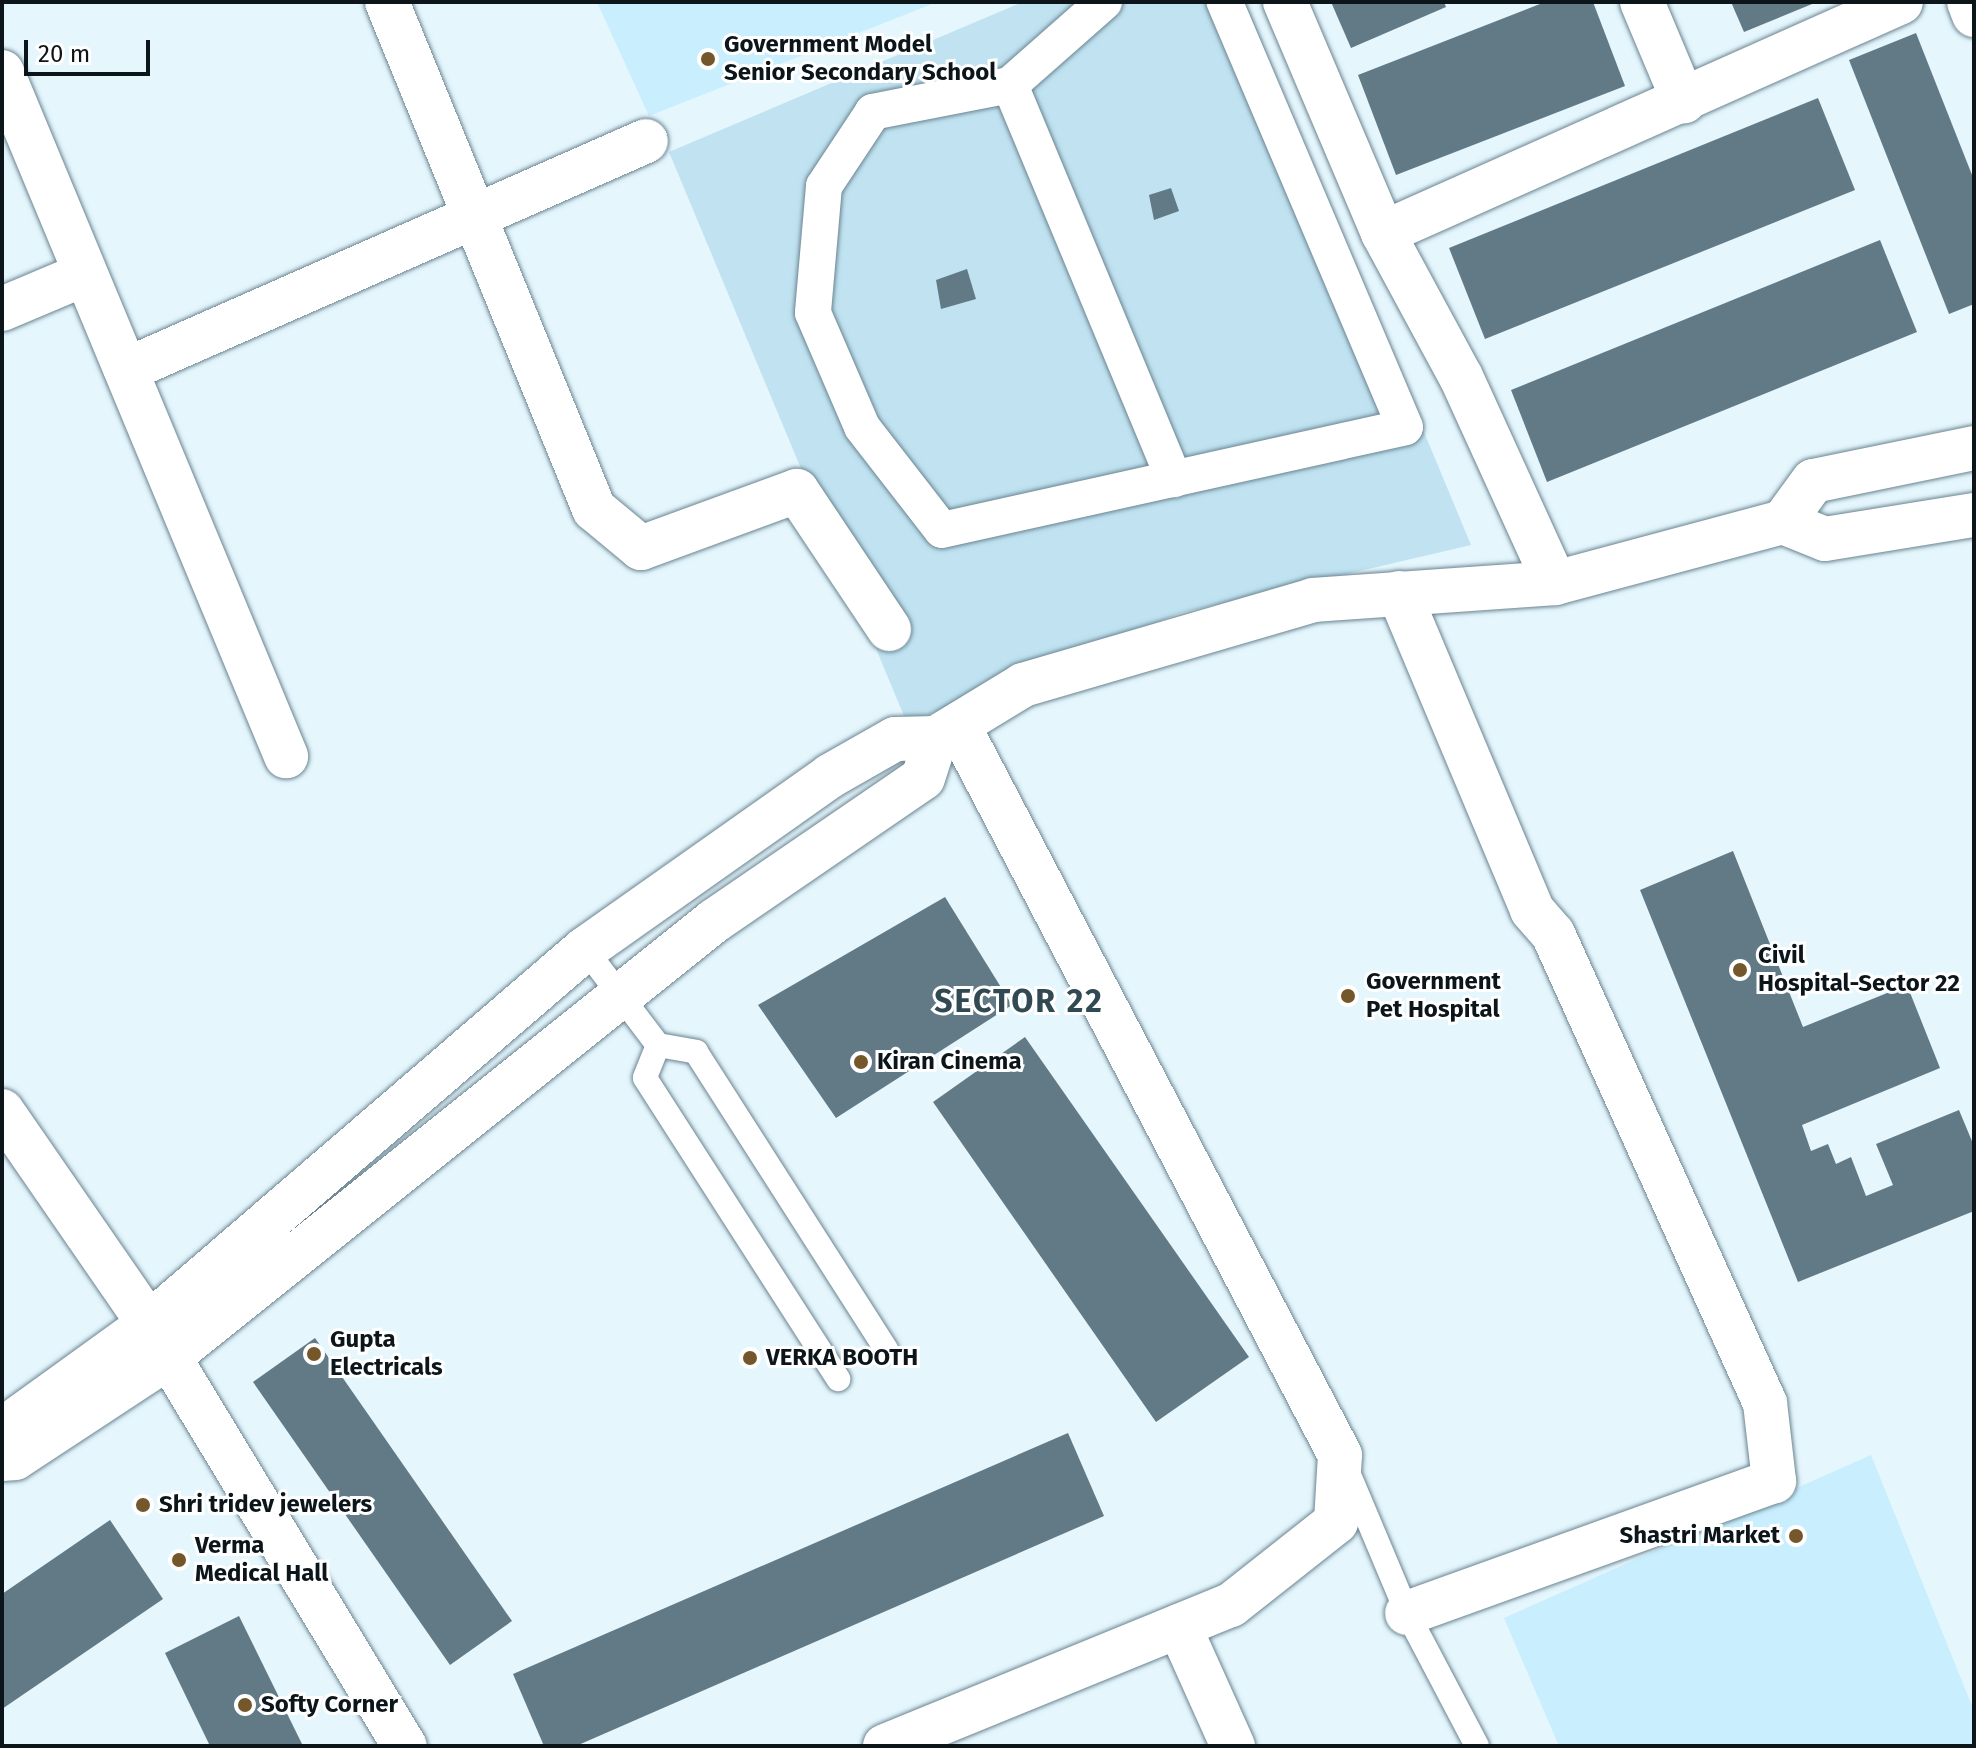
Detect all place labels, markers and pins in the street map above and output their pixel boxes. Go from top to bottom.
place label: Government Model Senior Secondary School [724,31,996,87]
marker: Government Model Senior Secondary School [699,50,717,68]
place label: Civil Hospital-Sector 22 [1758,942,1960,998]
marker: Civil Hospital-Sector 22 [1729,959,1751,981]
place label: Government Pet Hospital [1366,968,1501,1024]
marker: Government Pet Hospital [1337,985,1359,1007]
place label: Kiran Cinema [877,1048,1022,1076]
marker: Kiran Cinema [852,1053,870,1071]
place label: Gupta Electricals [330,1326,443,1382]
place label: VERKA BOOTH [766,1344,918,1372]
marker: Gupta Electricals [305,1345,323,1363]
marker: VERKA BOOTH [741,1349,759,1367]
place label: Shri tridev jewelers [159,1491,372,1519]
marker: Shri tridev jewelers [134,1496,152,1514]
place label: Shastri Market [1619,1522,1780,1550]
marker: Shastri Market [1787,1527,1805,1545]
place label: Verma Medical Hall [195,1532,328,1588]
marker: Verma Medical Hall [170,1551,188,1569]
place label: Softy Corner [261,1691,398,1719]
marker: Softy Corner [236,1696,254,1714]

